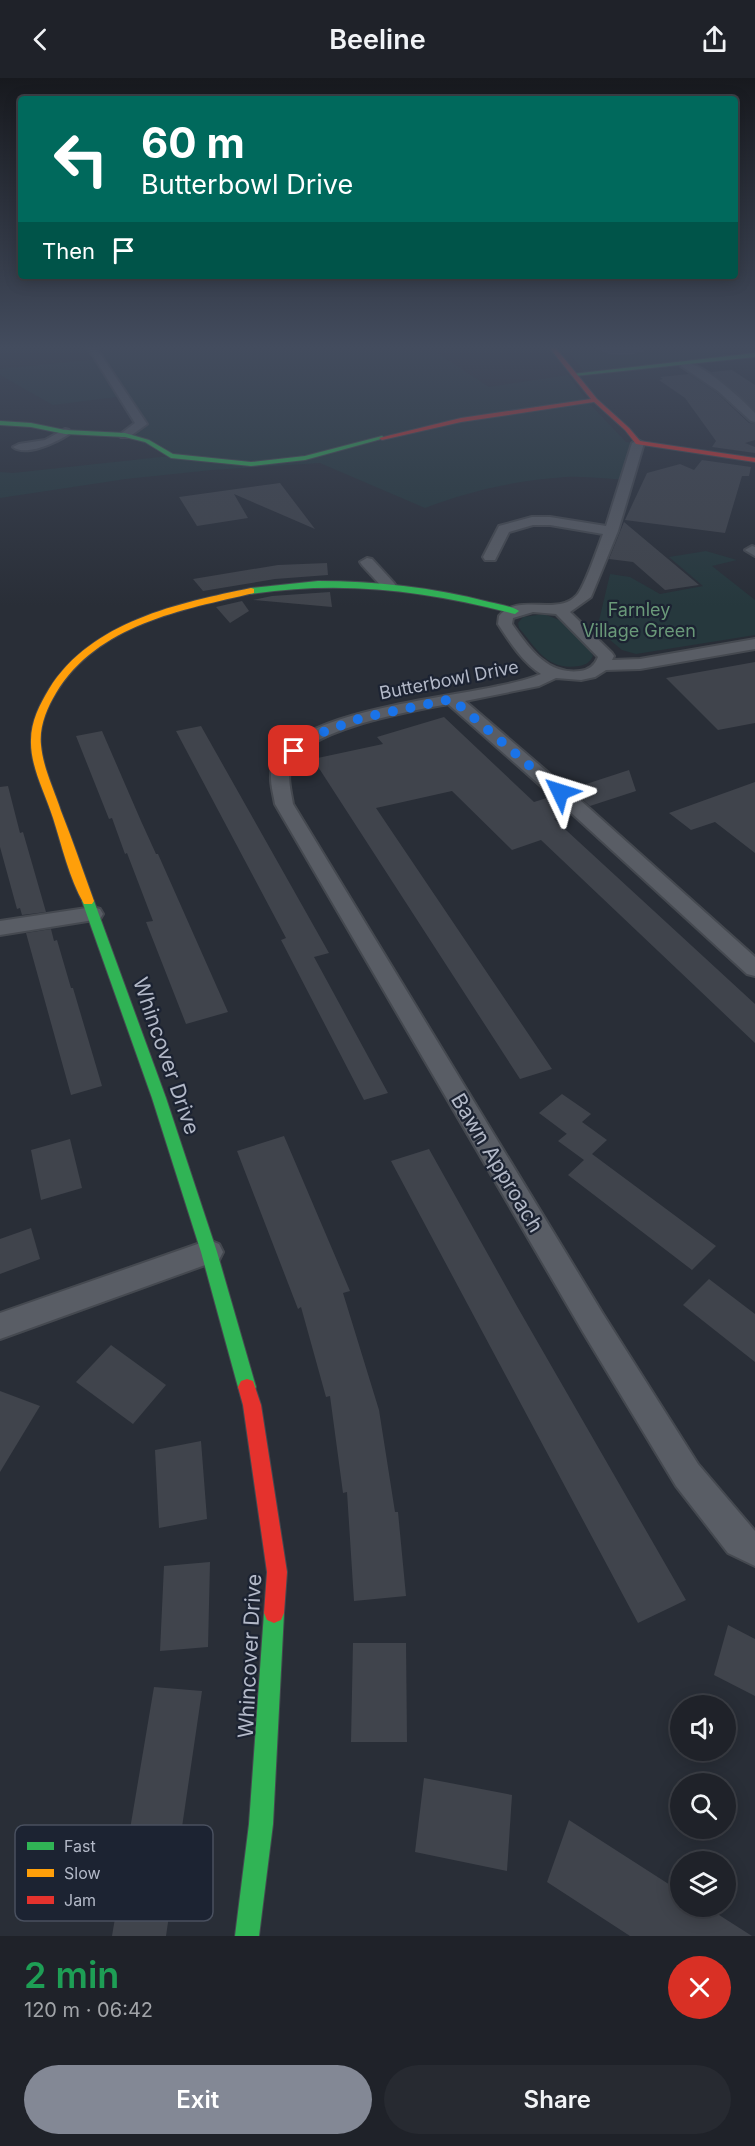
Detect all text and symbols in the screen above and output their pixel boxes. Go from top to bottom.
icon: back [24,23,57,56]
text: Beeline [329,23,426,56]
icon: share [698,23,731,56]
text: 60 m [141,117,245,168]
icon: left [42,120,120,198]
text: Butterbowl Drive [141,168,353,201]
icon: arrive [107,234,140,267]
text: Then [42,238,95,264]
park label: Farnley Village Green [582,599,696,641]
street label: Butterbowl Drive [377,656,520,703]
pin [268,725,319,776]
icon: arrive [277,734,310,767]
position arrow [528,760,592,824]
street label: Whincover Drive [128,974,205,1138]
street label: Bawn Approach [446,1089,549,1237]
street label: Whincover Drive [233,1573,266,1739]
map controls [670,1695,736,1917]
button: sound [670,1695,736,1761]
button: search [670,1773,736,1839]
legend [15,1825,213,1921]
text: Fast [64,1836,96,1856]
button: layers [670,1851,736,1917]
text: Slow [64,1863,101,1883]
text: Jam [64,1890,96,1910]
text: 2 min [24,1953,119,1997]
button: close [668,1956,731,2019]
text: 120 m · 06:42 [24,1998,153,2022]
button: Exit [24,2065,372,2134]
button: Share [384,2065,731,2134]

